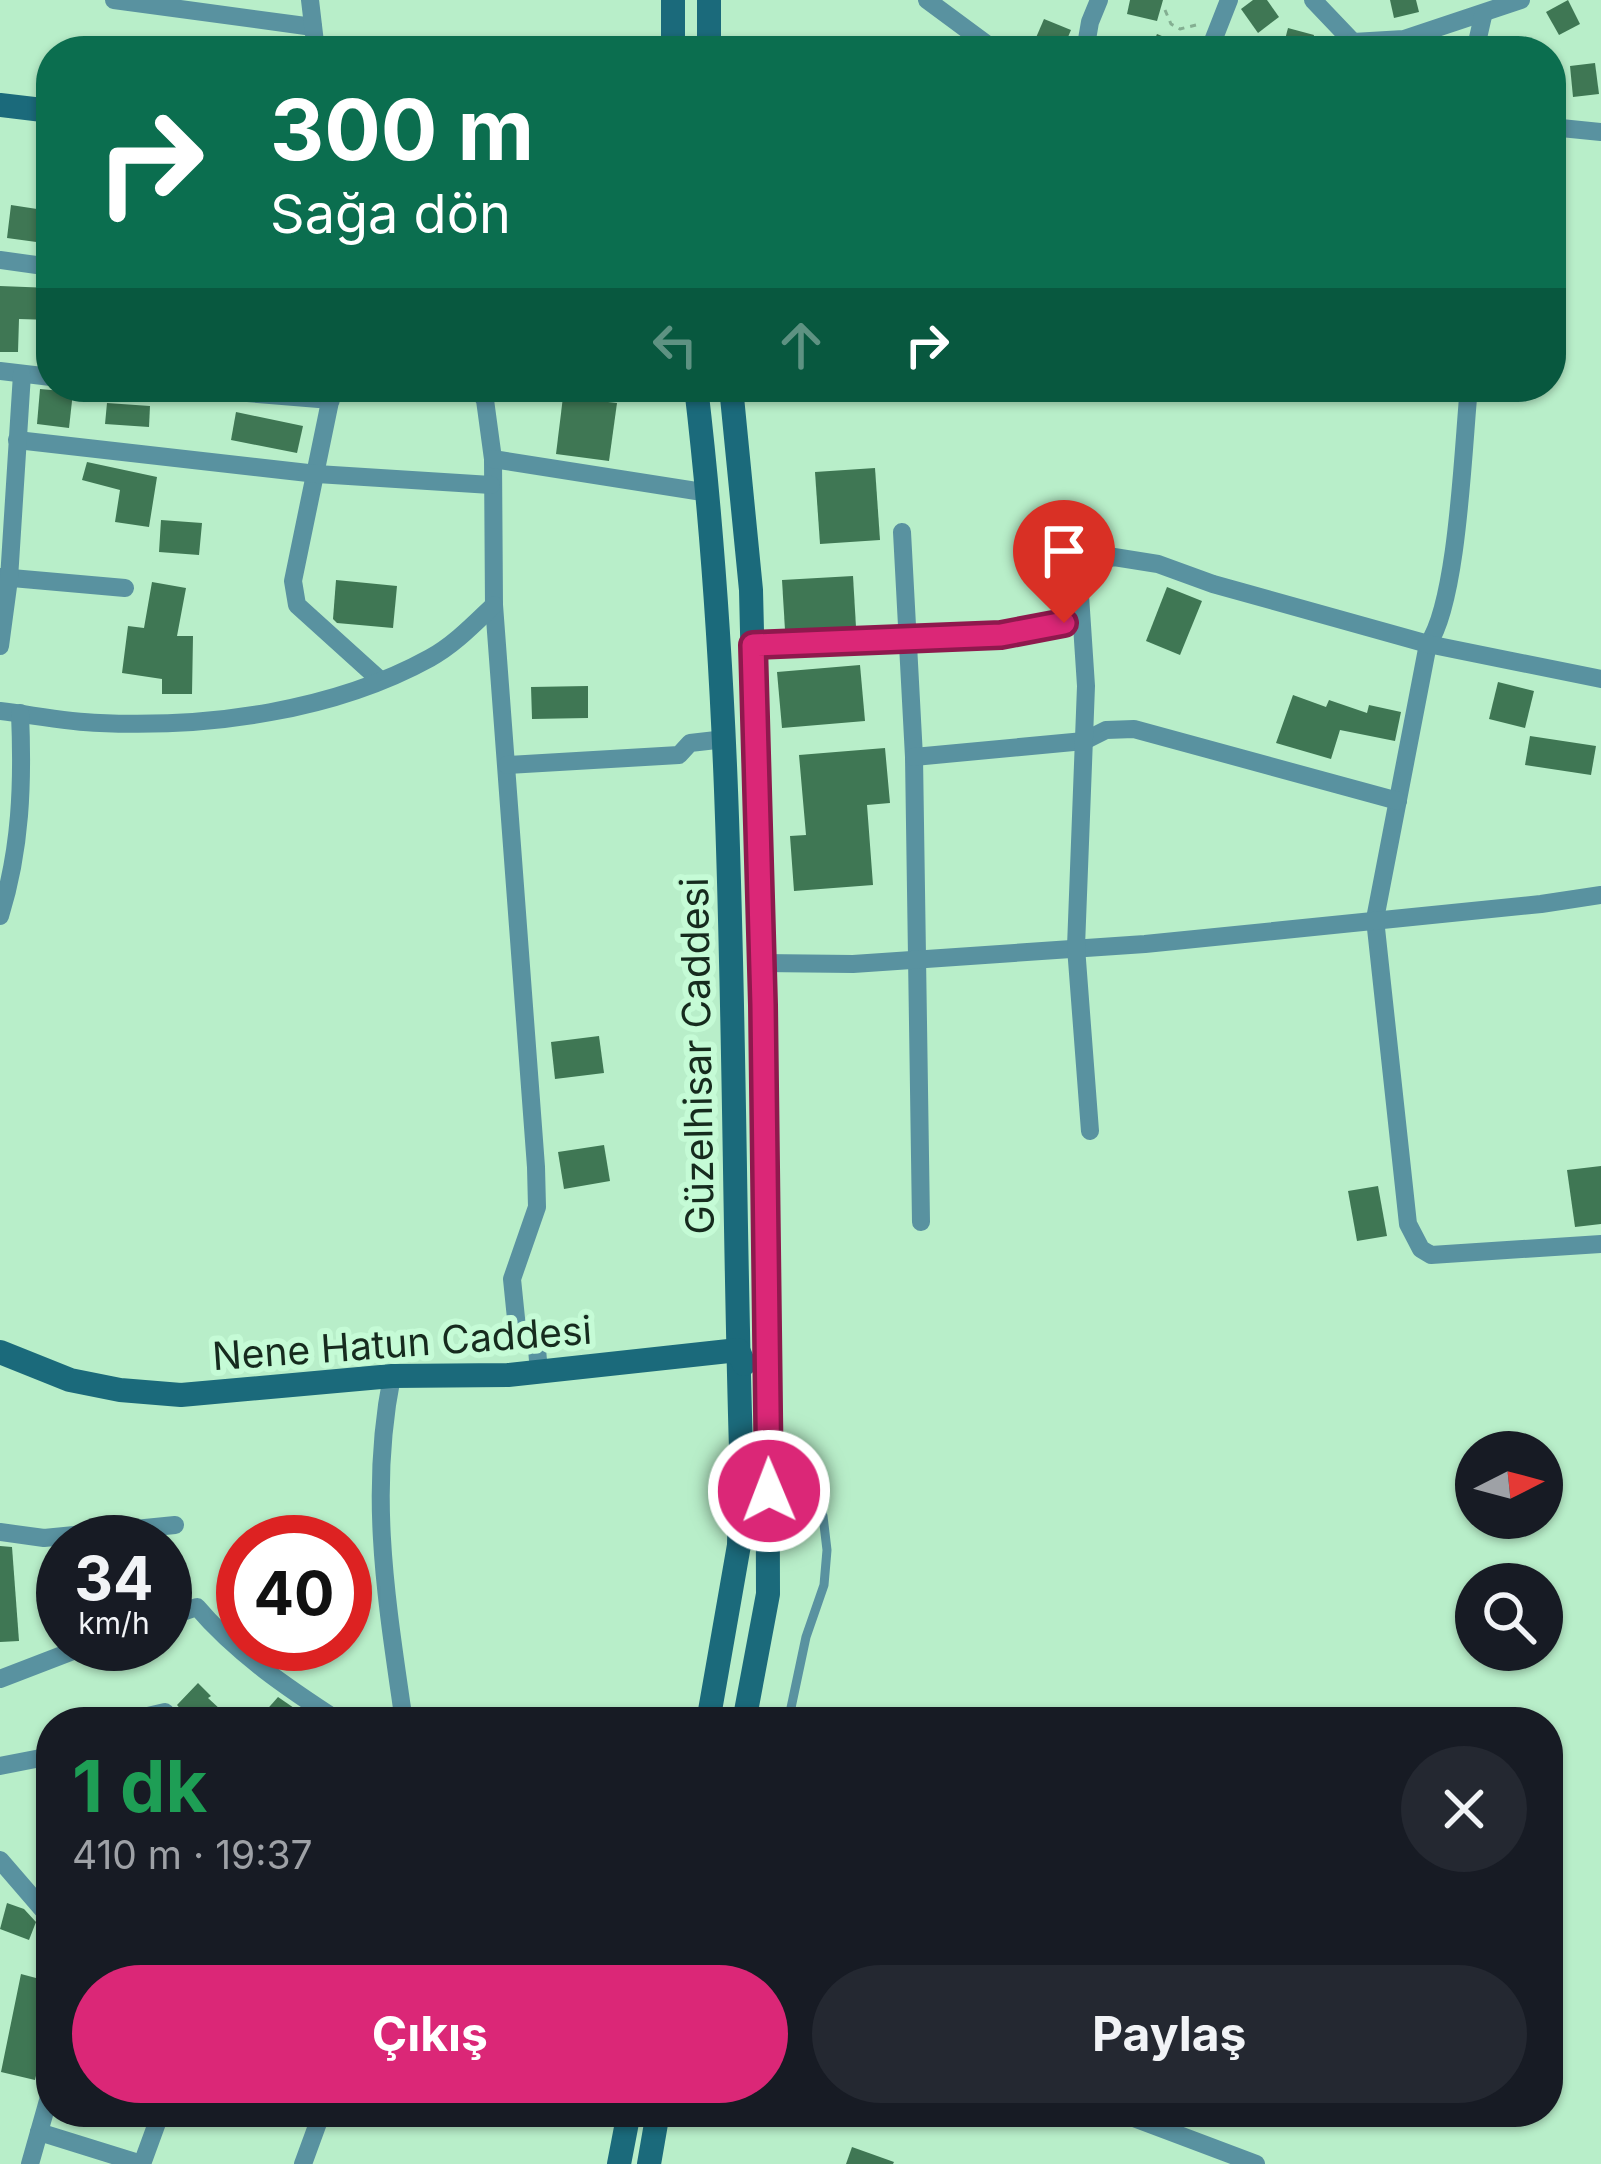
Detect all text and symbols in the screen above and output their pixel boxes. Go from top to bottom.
text: 300 m [270,79,534,180]
icon: right [72,84,228,240]
text: Sağa dön [270,181,511,246]
icon: left [642,312,708,378]
icon: ahead [768,312,834,378]
icon: right [894,312,960,378]
pin [1013,500,1115,623]
icon: arrive [1031,518,1097,584]
street label: Güzelhisar Caddesi [670,877,723,1235]
street label: Nene Hatun Caddesi [211,1306,593,1379]
position arrow [706,1428,832,1554]
north arrow [1455,1431,1563,1539]
map controls [1455,1431,1563,1671]
speed limit sign: 40 [216,1515,372,1671]
text: 34 [74,1542,154,1614]
button: search [1455,1563,1563,1671]
text: km/h [78,1605,150,1641]
text: 1 dk [72,1742,207,1829]
button: close [1401,1746,1527,1872]
text: 410 m · 19:37 [72,1831,313,1878]
button: Çıkış [72,1965,788,2103]
button: Paylaş [812,1965,1527,2103]

